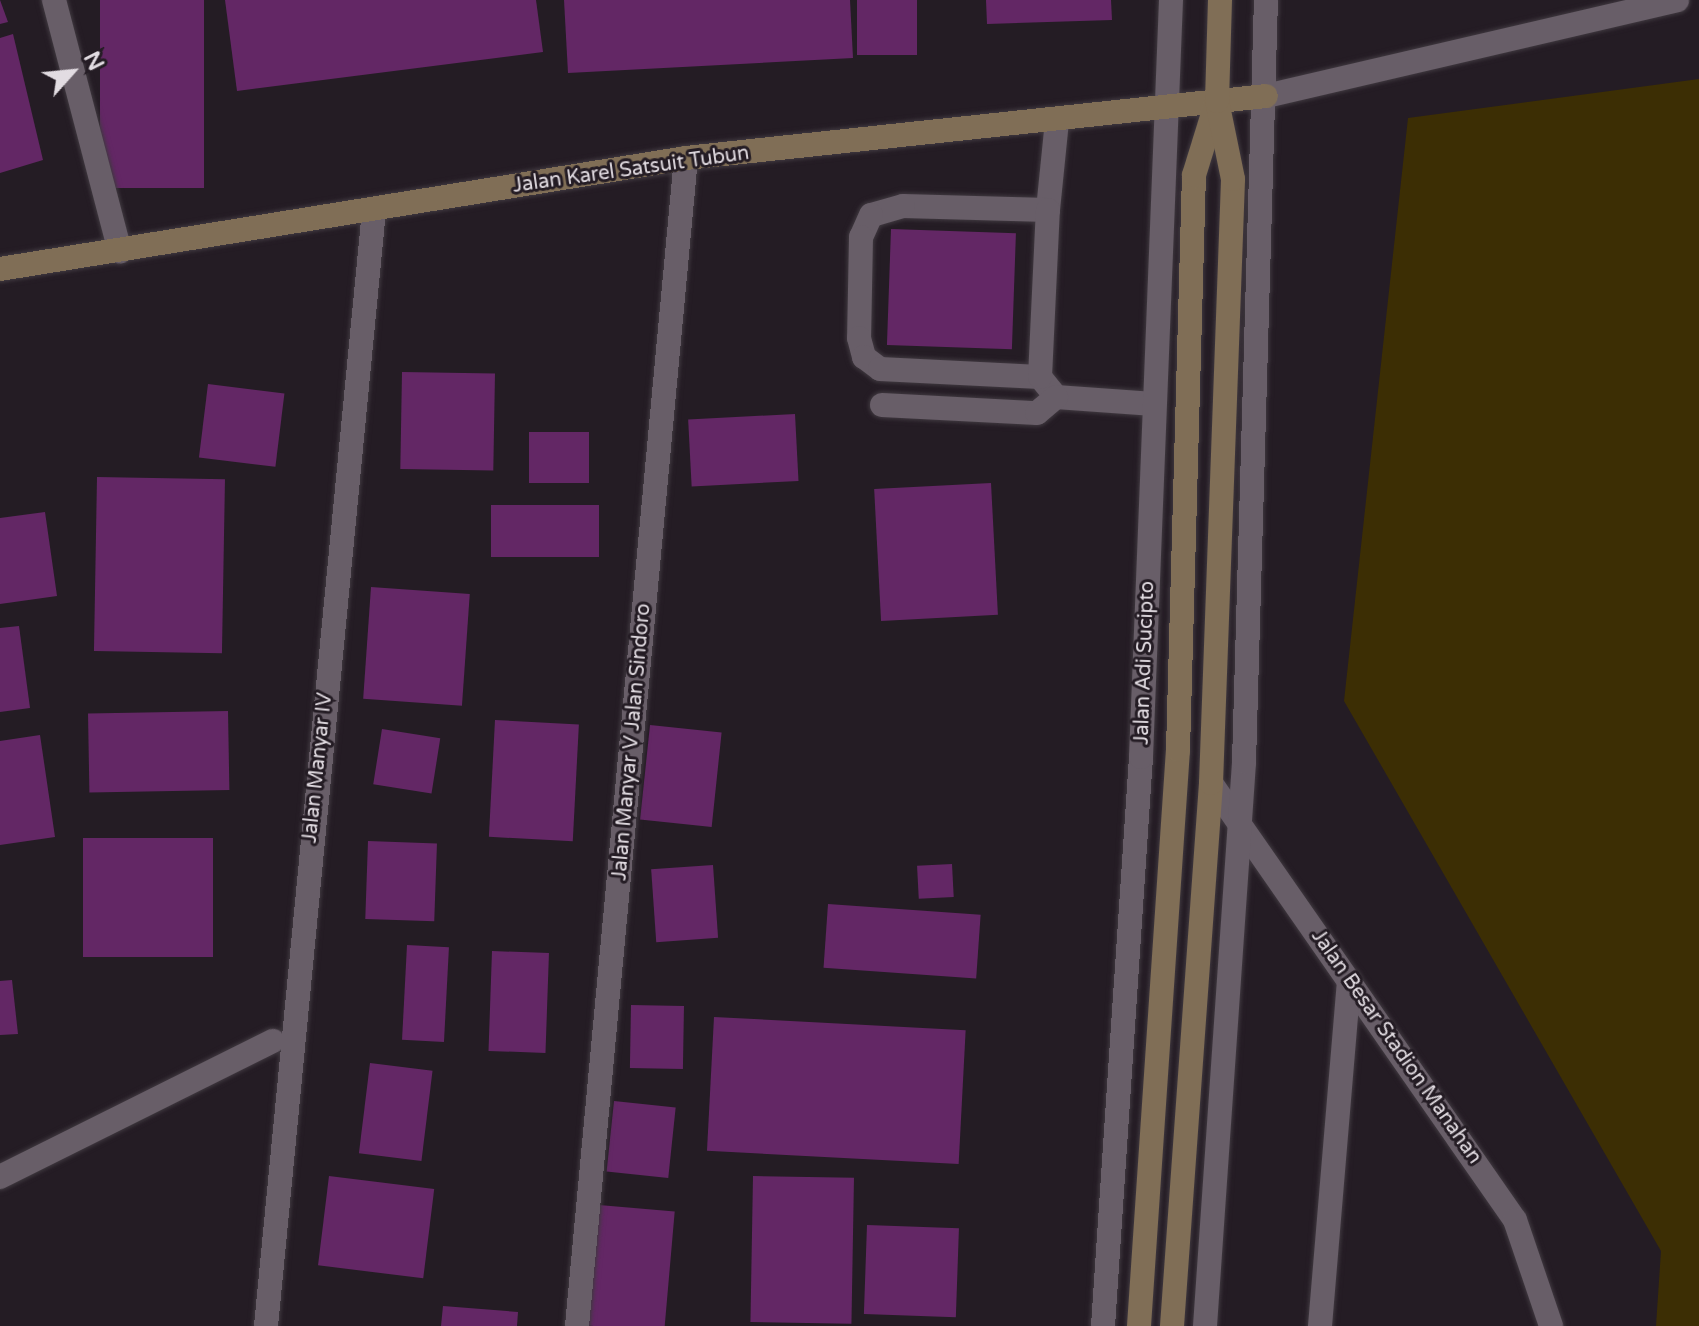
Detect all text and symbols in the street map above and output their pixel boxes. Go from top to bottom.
north arrow [32,32,112,112]
text: N [78,47,109,75]
street label: Jalan Karel Satsuit Tubun [511,142,751,198]
street label: Jalan Adi Sucipto [1130,581,1160,745]
street label: Jalan Manyar V Jalan Sindoro [608,602,656,882]
street label: Jalan Manyar IV [298,692,338,844]
street label: Jalan Besar Stadion Manahan [1306,925,1486,1169]

